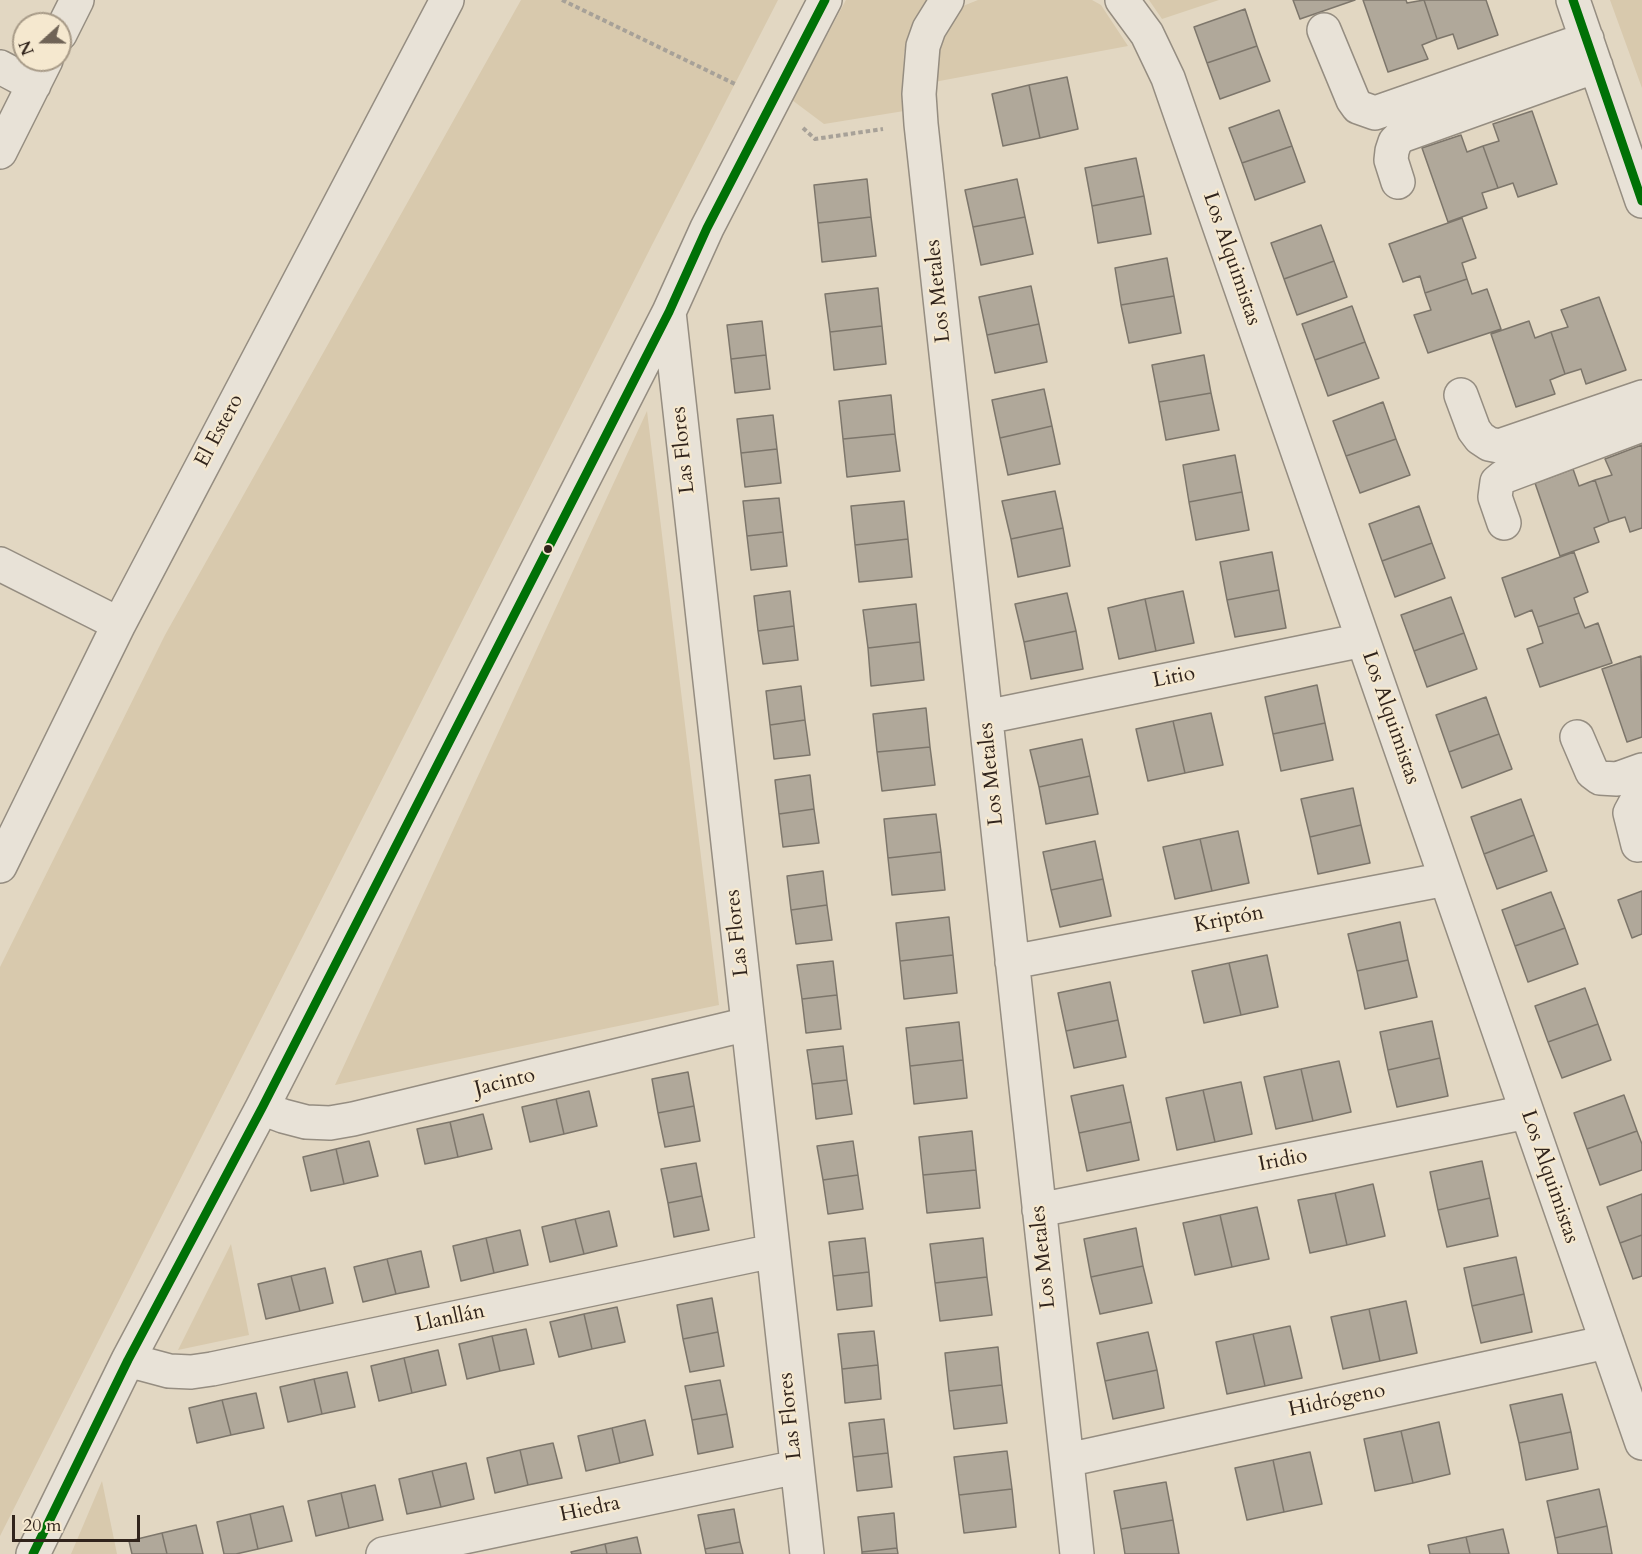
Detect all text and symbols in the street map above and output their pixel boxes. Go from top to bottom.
north arrow [12,12,72,72]
text: N [14,37,40,58]
street label: Los Alquimistas [1196,189,1266,329]
street label: Los Metales [921,238,957,344]
street label: El Estero [190,390,250,472]
street label: Las Flores [667,405,701,495]
unlabelled marker [542,543,554,555]
street label: Los Alquimistas [1355,648,1425,788]
street label: Litio [1151,662,1197,694]
street label: Los Metales [974,721,1010,827]
street label: Las Flores [721,888,755,978]
street label: Kriptón [1192,901,1266,939]
street label: Jacinto [472,1063,538,1103]
street label: Los Alquimistas [1514,1107,1584,1247]
street label: Iridio [1256,1144,1310,1178]
street label: Los Metales [1026,1204,1062,1310]
street label: Llanllán [413,1299,487,1339]
street label: Las Flores [774,1371,808,1461]
street label: Hidrógeno [1286,1378,1388,1424]
street label: Hiedra [558,1491,622,1529]
scale bar [15,1503,142,1541]
text: 20 m [23,1513,62,1538]

